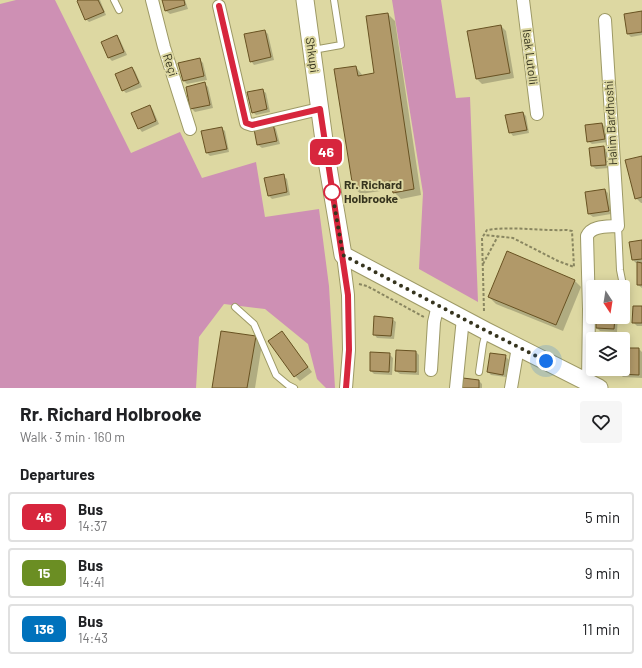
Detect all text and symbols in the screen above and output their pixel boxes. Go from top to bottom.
street label: Isak Lutolli [521,28,541,86]
street label: Shkupi [304,36,322,73]
street label: Reçi [161,52,181,78]
street label: Halim Bardhoshi [601,80,619,166]
line badge: 46 [308,139,344,165]
text: 46 [318,143,334,160]
place label: Rr. Richard Holbrooke [344,177,402,205]
marker: Rr. Richard Holbrooke [323,183,341,201]
north arrow [586,280,630,324]
map controls [586,280,630,376]
button: layers [586,332,630,376]
your location [536,351,556,371]
button: heart [580,401,622,443]
text: Rr. Richard Holbrooke [20,402,202,425]
text: Walk · 3 min · 160 m [20,429,125,445]
text: Departures [20,465,95,483]
text: Bus [78,500,103,518]
text: 46 [36,508,52,525]
text: 5 min [585,508,620,526]
text: 14:37 [78,518,107,534]
text: Bus [78,556,103,574]
text: 15 [38,564,50,581]
text: 9 min [585,564,620,582]
text: 14:41 [78,574,105,590]
text: Bus [78,612,103,630]
text: 136 [34,620,54,637]
text: 11 min [582,620,620,638]
text: 14:43 [78,630,108,646]

